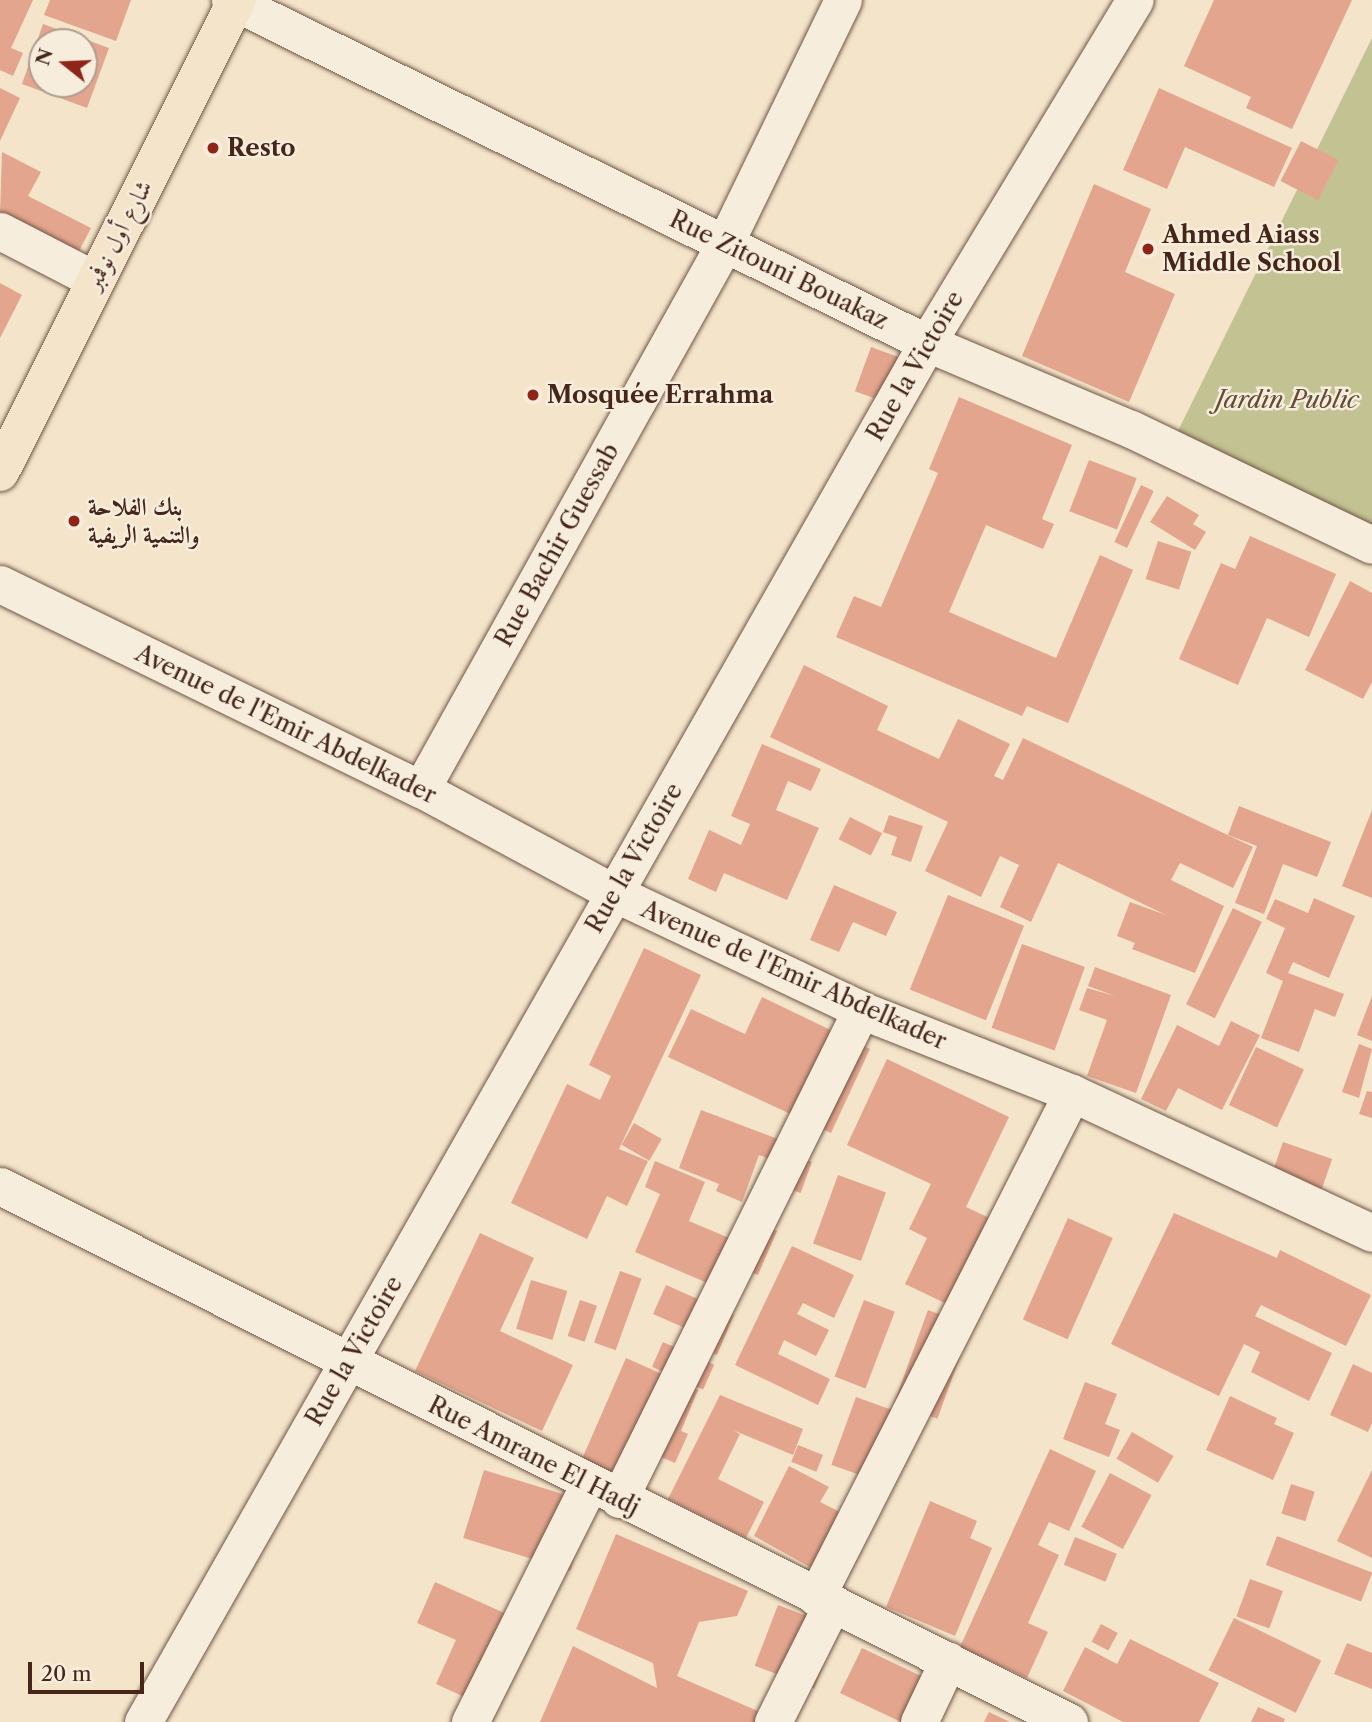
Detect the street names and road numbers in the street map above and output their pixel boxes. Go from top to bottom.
street label: شارع أول نوفمبر [78,175,158,295]
street label: Rue Zitouni Bouakaz [665,205,893,335]
street label: Rue la Victoire [860,285,970,447]
street label: Rue Bachir Guessab [489,438,625,652]
street label: Avenue de l'Emir Abdelkader [130,638,442,810]
street label: Rue la Victoire [579,777,689,939]
street label: Avenue de l'Emir Abdelkader [636,894,952,1056]
street label: Rue la Victoire [299,1270,409,1432]
street label: Rue Amrane El Hadj [423,1390,645,1522]

